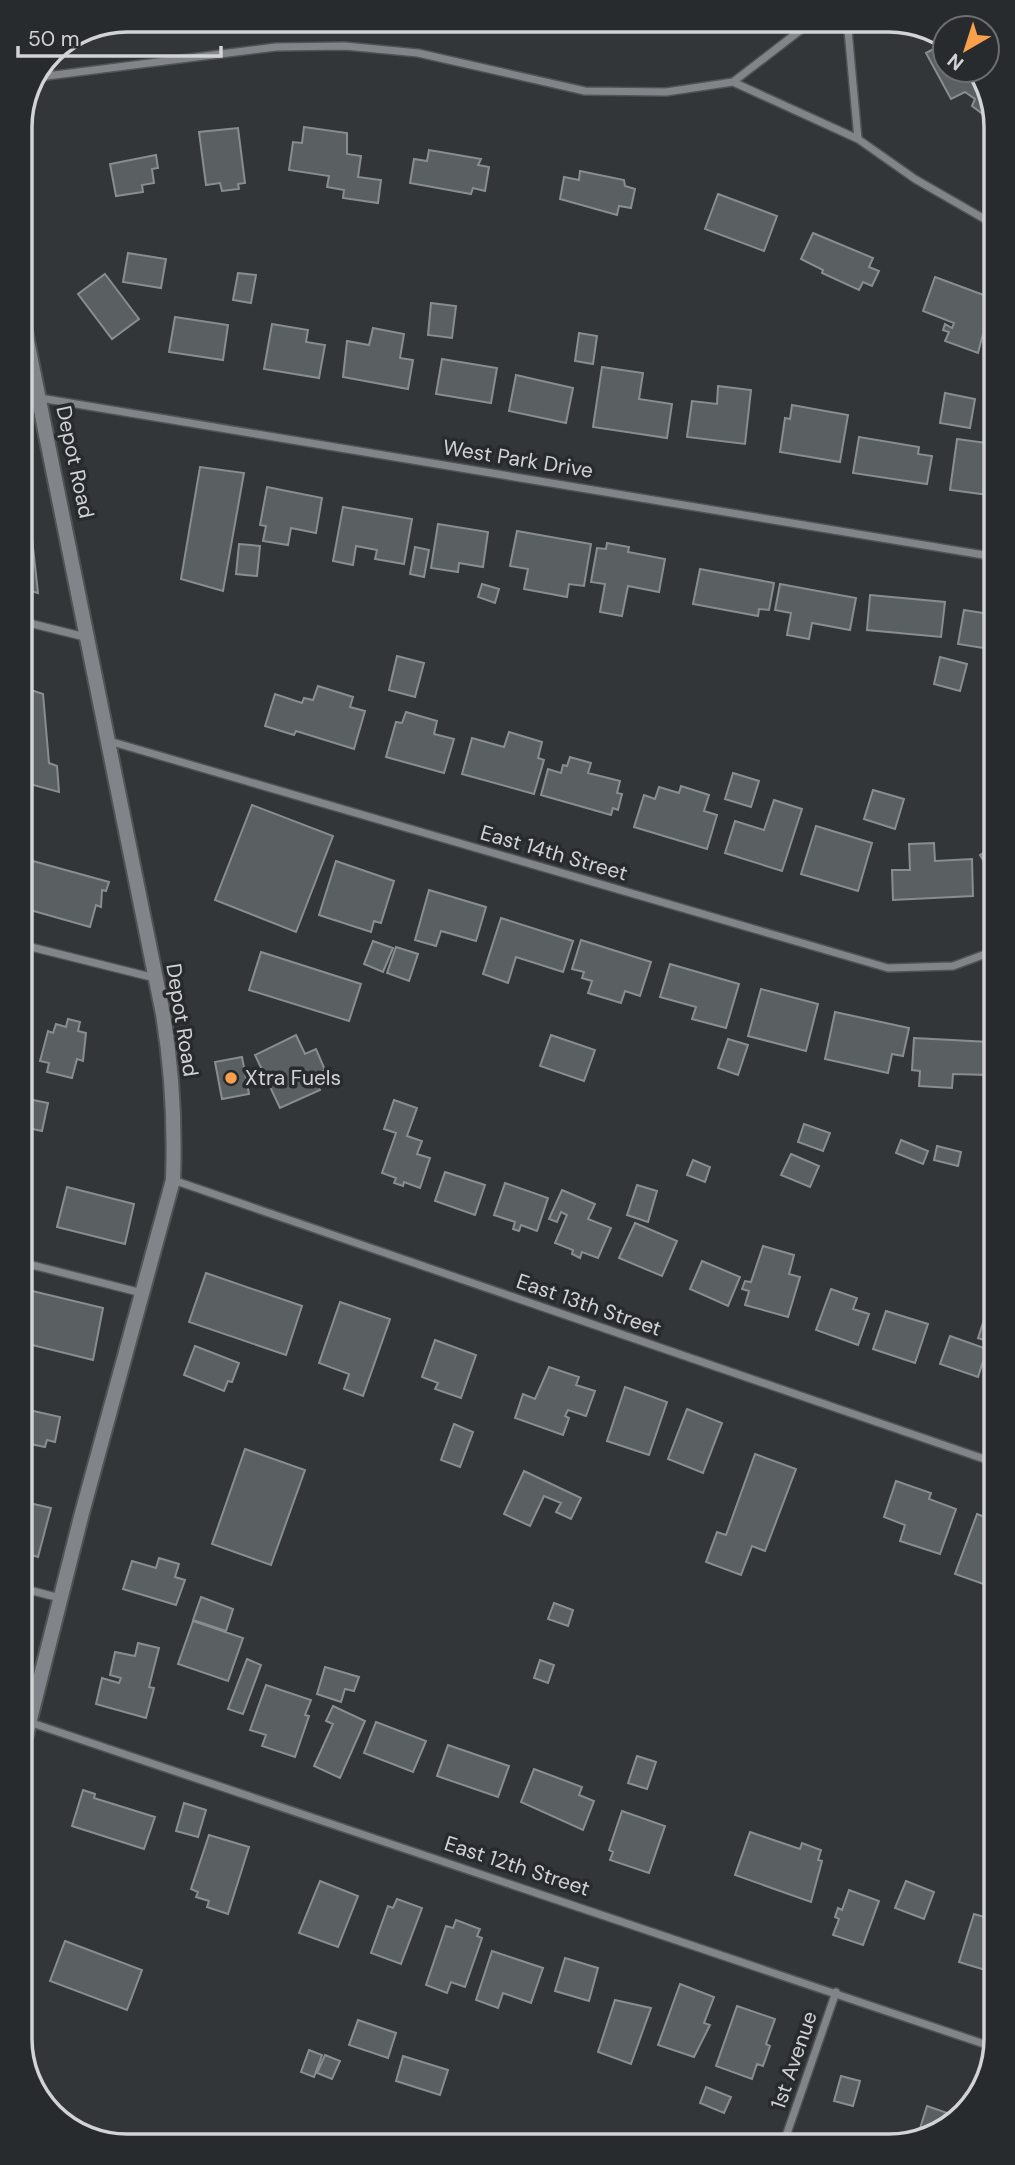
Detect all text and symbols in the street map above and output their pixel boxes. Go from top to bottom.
scale bar [18,14,220,58]
north arrow [931,14,1001,84]
text: 50 m [28,25,79,53]
text: N [942,48,969,76]
street label: Depot Road [49,403,101,521]
street label: West Park Drive [441,433,595,485]
street label: East 14th Street [477,819,631,887]
street label: Depot Road [159,961,205,1079]
place label: Xtra Fuels [245,1064,341,1092]
marker: Xtra Fuels [223,1070,239,1086]
street label: East 13th Street [513,1267,665,1343]
street label: East 12th Street [441,1829,593,1903]
street label: 1st Avenue [764,2007,824,2113]

